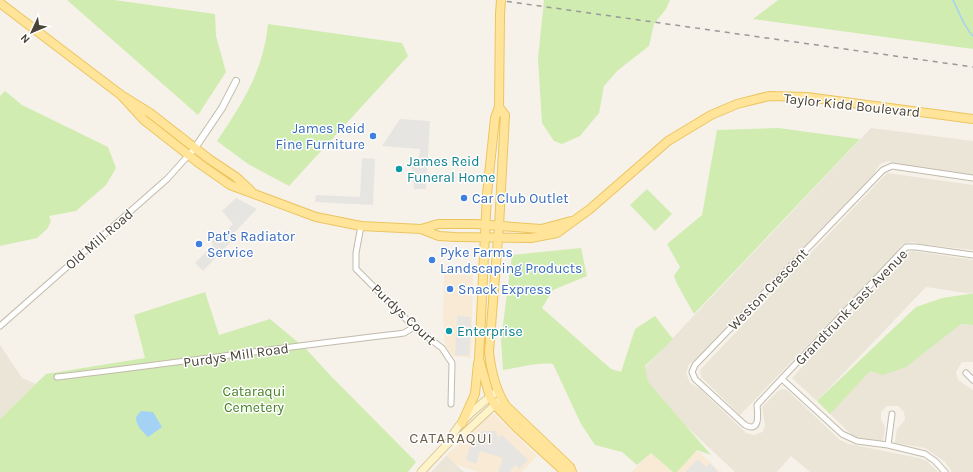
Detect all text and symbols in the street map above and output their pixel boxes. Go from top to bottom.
north arrow [12,12,52,52]
text: N [18,31,33,46]
street label: Taylor Kidd Boulevard [783,90,921,121]
place label: James Reid Fine Furniture [275,120,365,153]
marker: James Reid Fine Furniture [368,131,378,141]
place label: James Reid Funeral Home [407,153,495,186]
marker: James Reid Funeral Home [394,164,404,174]
place label: Car Club Outlet [472,190,568,207]
marker: Car Club Outlet [459,193,469,203]
street label: Old Mill Road [62,205,137,273]
place label: Pat's Radiator Service [207,228,296,261]
marker: Pat's Radiator Service [194,239,204,249]
place label: Pyke Farms Landscaping Products [440,244,582,277]
street label: Weston Crescent [725,245,812,334]
street label: Grandtrunk East Avenue [792,246,911,369]
marker: Pyke Farms Landscaping Products [427,255,437,265]
street label: Purdys Court [368,280,439,348]
place label: Snack Express [458,281,551,298]
marker: Snack Express [445,284,455,294]
place label: Enterprise [457,323,523,340]
marker: Enterprise [444,326,454,336]
street label: Purdys Mill Road [182,340,290,371]
park label: Cataraqui Cemetery [223,383,285,416]
district label: CATARAQUI [409,429,493,447]

